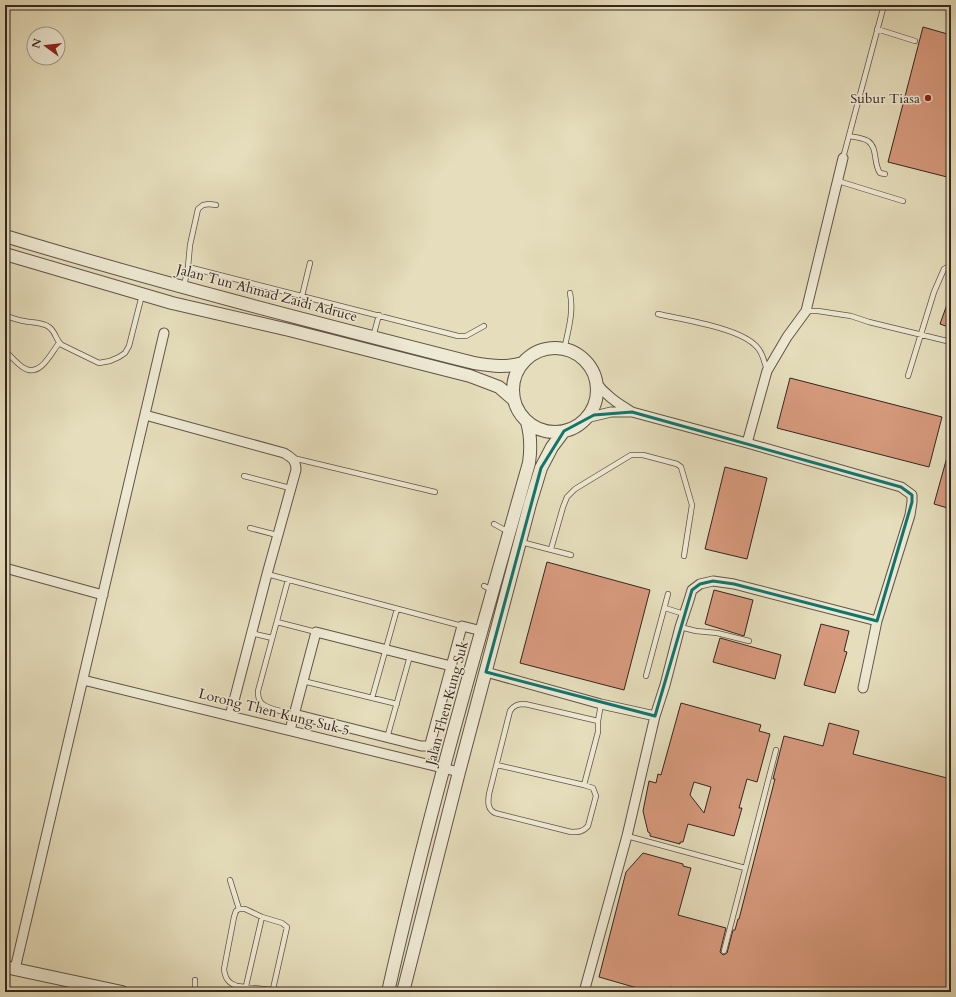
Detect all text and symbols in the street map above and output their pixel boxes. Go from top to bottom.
north arrow [26,26,66,66]
text: N [28,37,45,50]
place label: Subur Tiasa [850,89,920,108]
marker: Subur Tiasa [923,93,933,103]
street label: Jalan Tun Ahmad Zaidi Adruce [172,259,360,326]
street label: Jalan Then Kung Suk [421,638,473,769]
street label: Lorong Then Kung Suk 5 [196,684,352,740]

